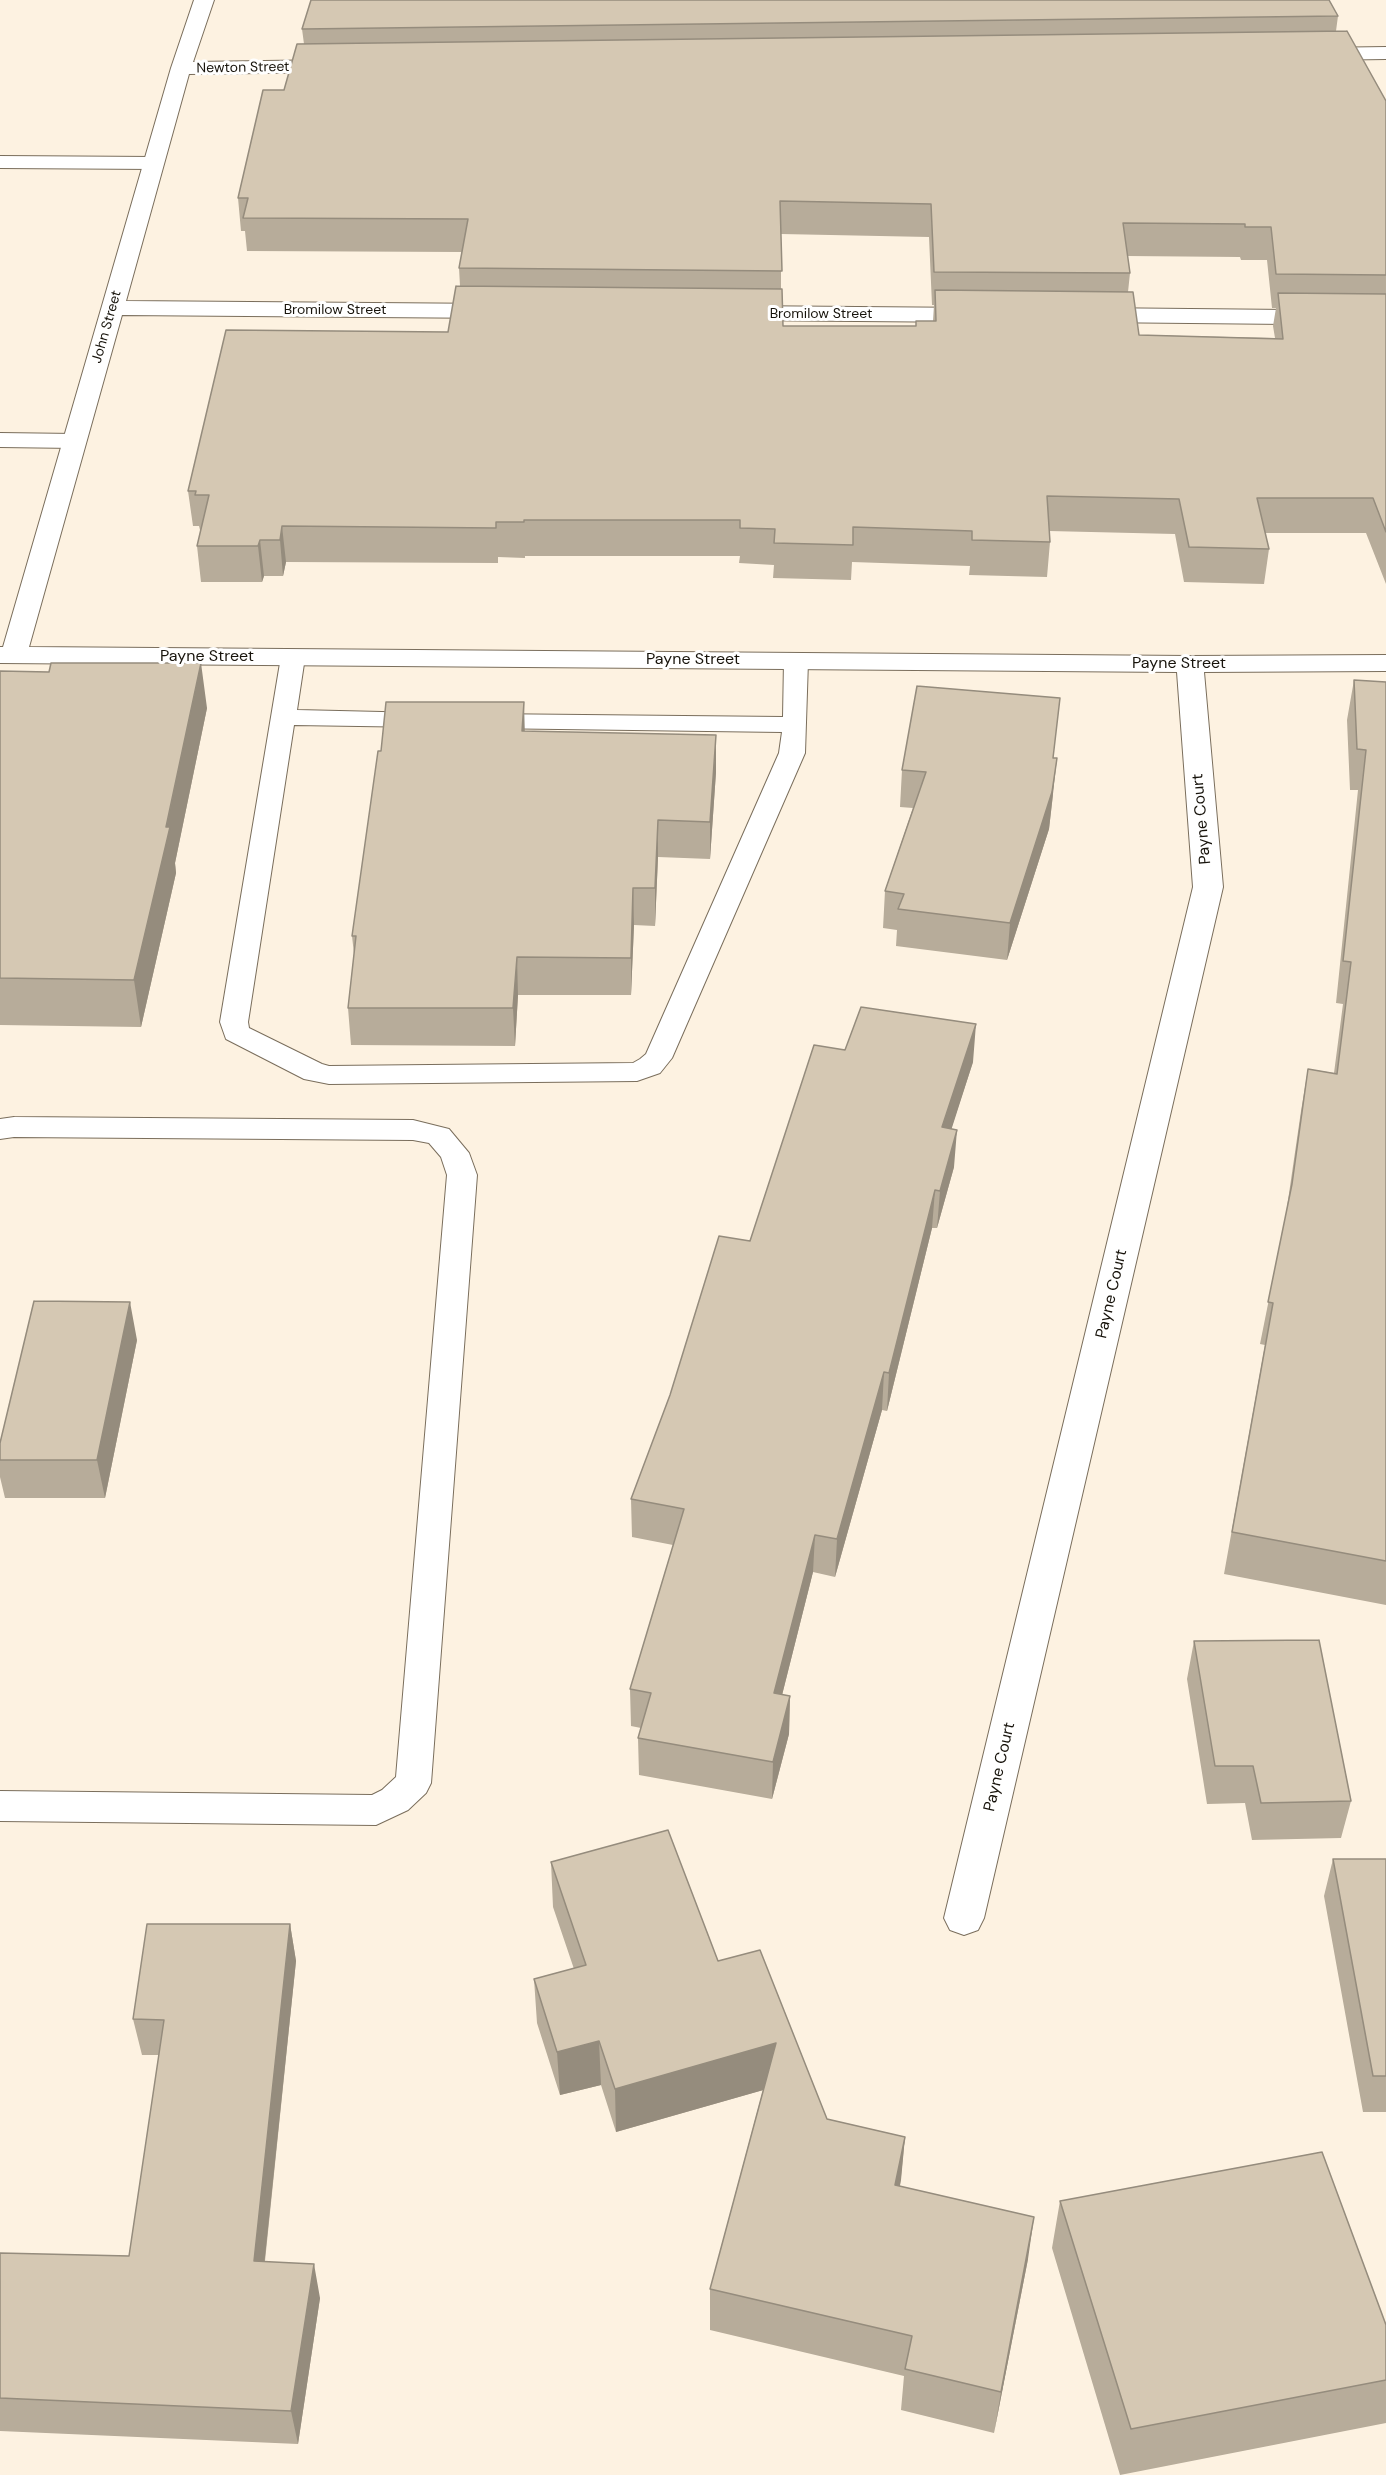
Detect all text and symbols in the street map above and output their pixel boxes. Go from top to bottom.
street label: Newton Street [196,59,290,77]
street label: John Street [89,289,125,365]
street label: Bromilow Street [284,302,386,318]
street label: Bromilow Street [770,306,872,322]
street label: Payne Street [160,647,254,667]
street label: Payne Street [646,650,740,670]
street label: Payne Street [1132,654,1226,674]
street label: Payne Court [1188,773,1216,865]
street label: Payne Court [1092,1247,1132,1341]
street label: Payne Court [980,1720,1020,1814]

